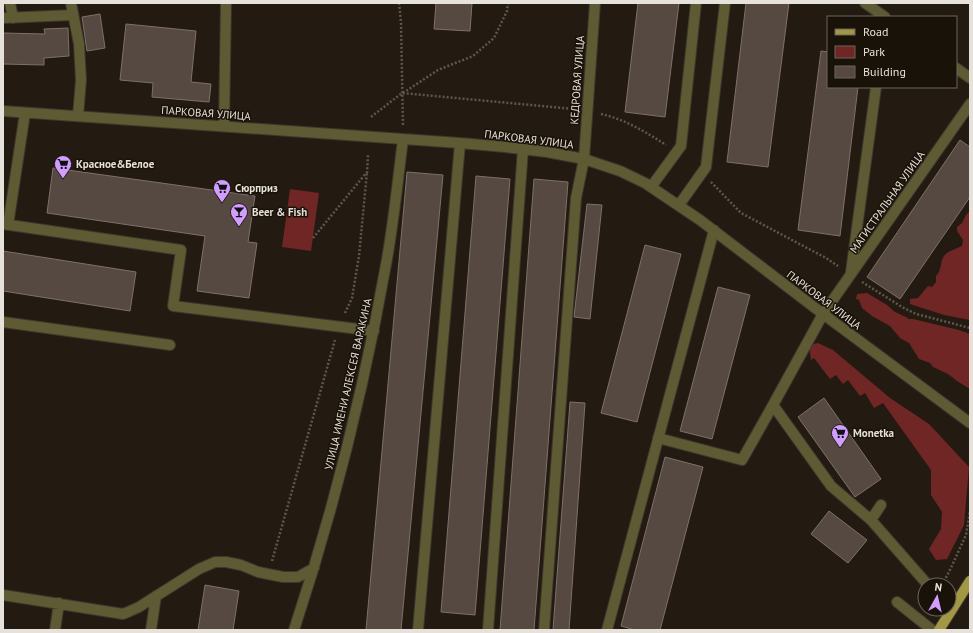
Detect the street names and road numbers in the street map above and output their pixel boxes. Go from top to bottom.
street label: КЕДРОВАЯ УЛИЦА [567,34,587,125]
street label: ПАРКОВАЯ УЛИЦА [161,103,252,123]
street label: ПАРКОВАЯ УЛИЦА [484,127,575,151]
street label: МАГИСТРАЛЬНАЯ УЛИЦА [846,148,928,256]
street label: ПАРКОВАЯ УЛИЦА [784,267,864,333]
street label: УЛИЦА ИМЕНИ АЛЕКСЕЯ ВАРАКИНА [321,296,375,471]

